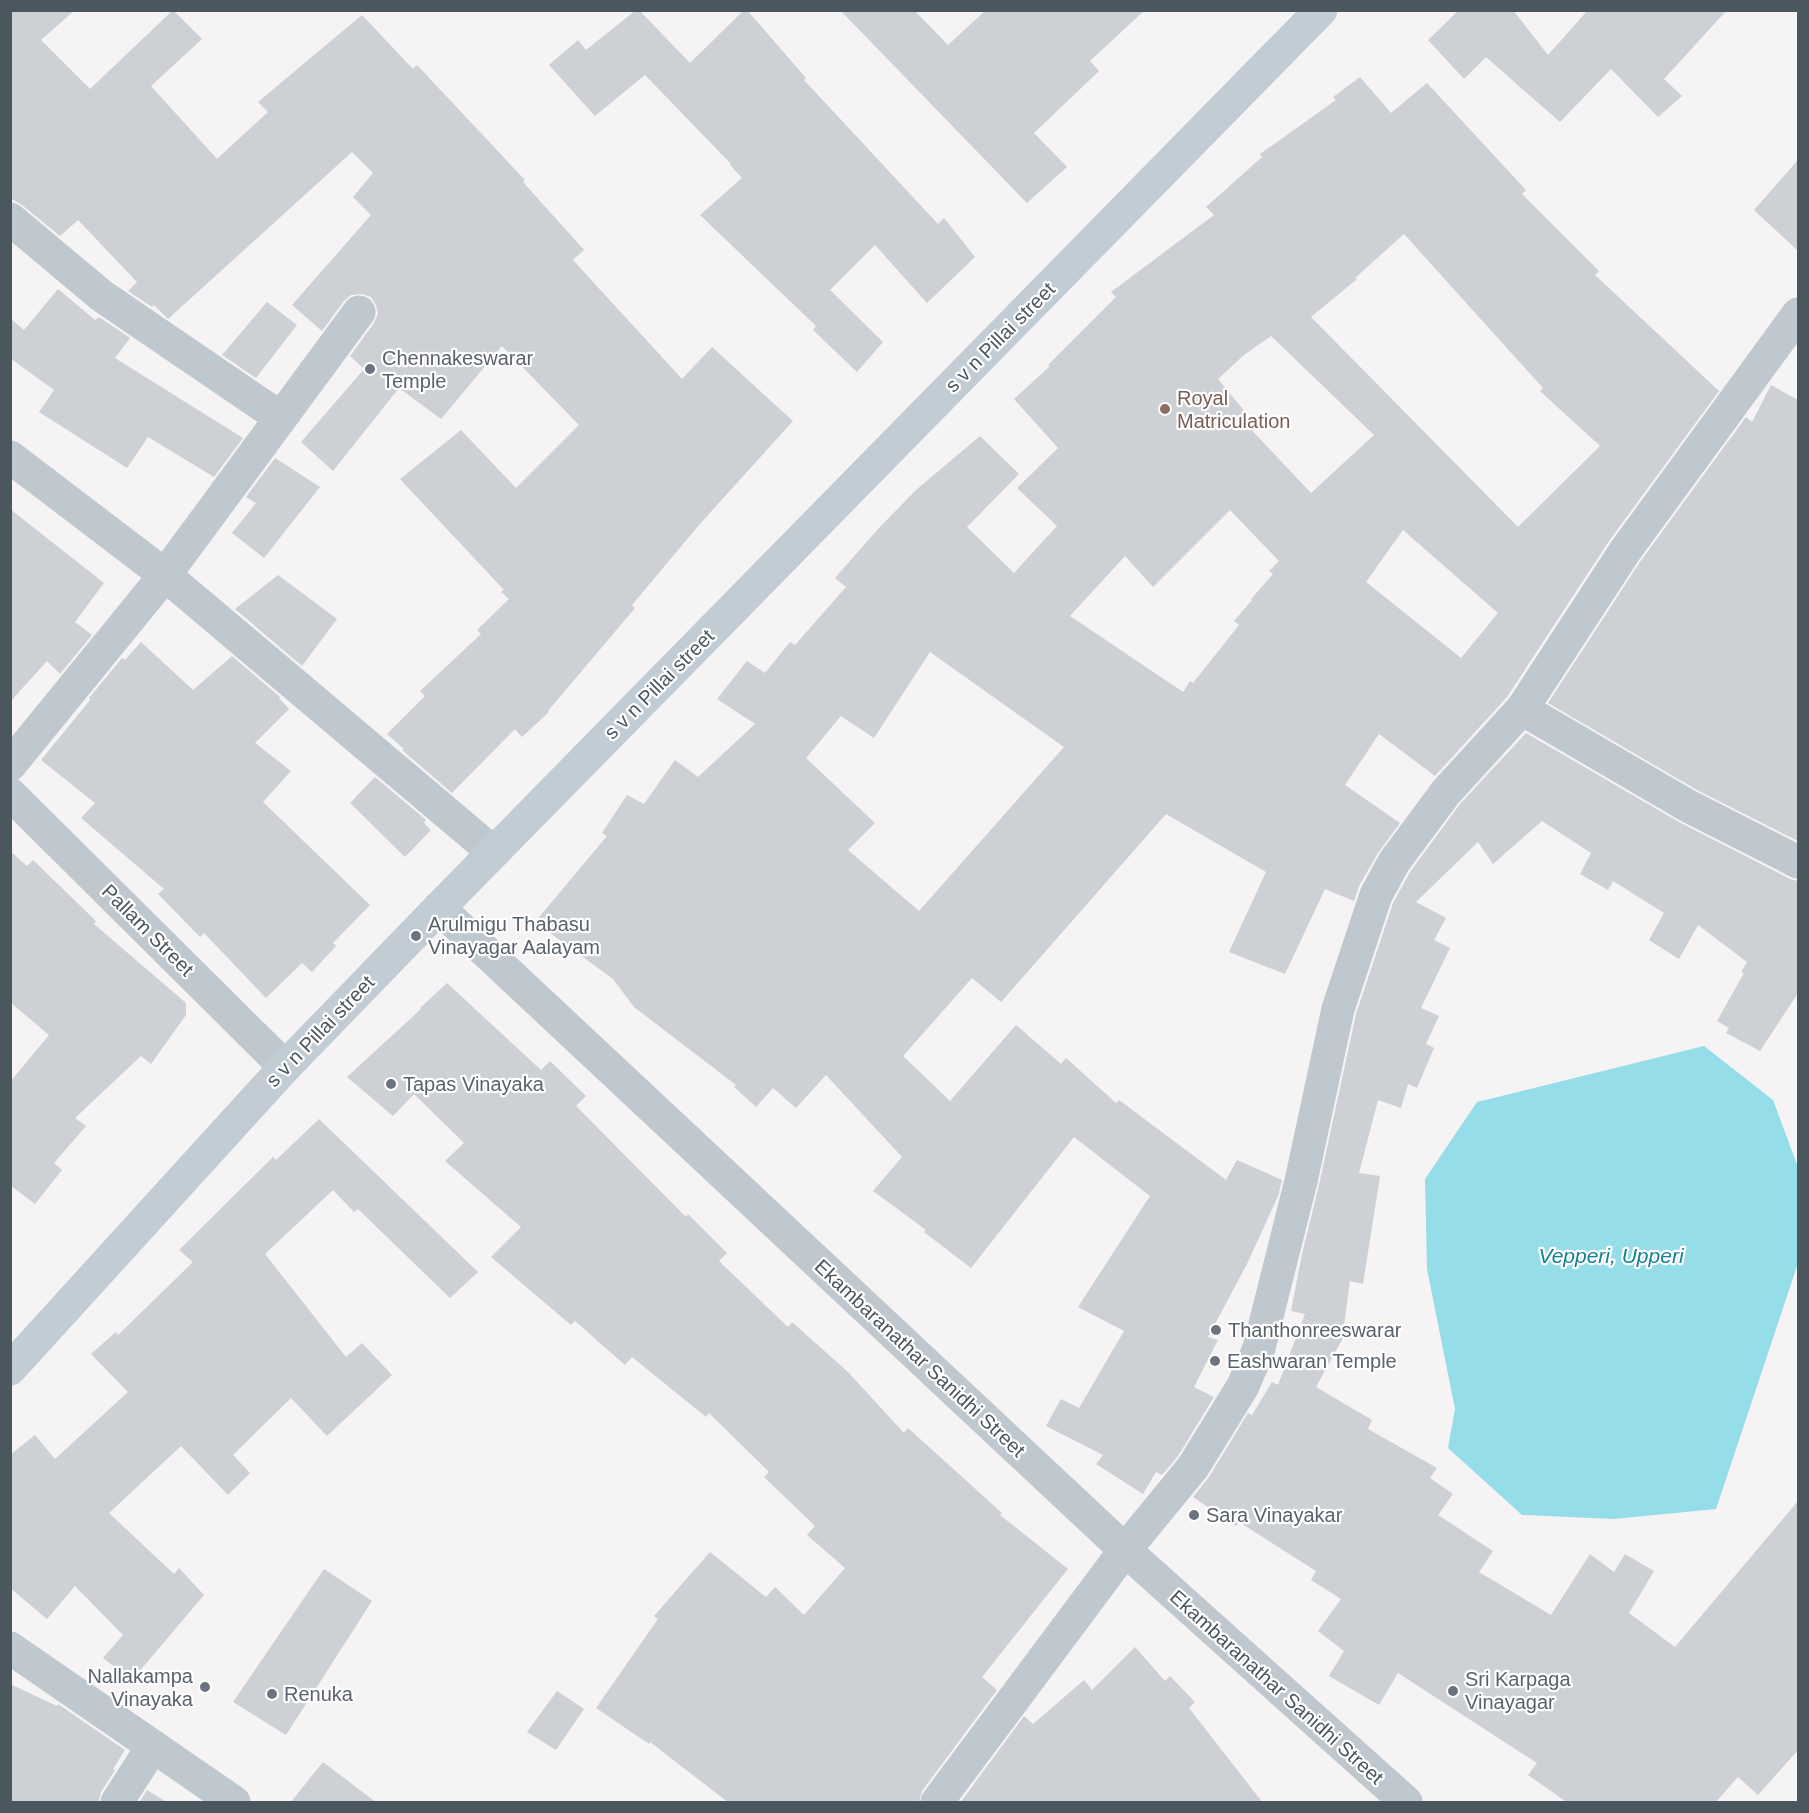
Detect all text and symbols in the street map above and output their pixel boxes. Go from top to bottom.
street label: s v n Pillai street [941,277,1060,396]
place label: Chennakeswarar Temple [382,347,534,392]
marker: Chennakeswarar Temple [363,362,377,376]
place label: Royal Matriculation [1177,387,1290,432]
marker: Royal Matriculation [1158,402,1172,416]
street label: s v n Pillai street [600,624,719,743]
street label: Pallam Street [98,880,199,981]
place label: Arulmigu Thabasu Vinayagar Aalayam [428,913,600,958]
marker: Arulmigu Thabasu Vinayagar Aalayam [409,929,423,943]
street label: s v n Pillai street [262,971,379,1091]
place label: Tapas Vinayaka [403,1073,545,1095]
marker: Tapas Vinayaka [384,1077,398,1091]
water label: Vepperi, Upperi [1538,1244,1685,1267]
street label: Ekambaranathar Sanidhi Street [810,1255,1030,1462]
place label: Thanthonreeswarar [1228,1319,1402,1341]
marker: Thanthonreeswarar [1209,1323,1223,1337]
place label: Eashwaran Temple [1227,1350,1397,1372]
marker: Eashwaran Temple [1208,1354,1222,1368]
place label: Sara Vinayakar [1206,1504,1343,1526]
marker: Sara Vinayakar [1187,1508,1201,1522]
street label: Ekambaranathar Sanidhi Street [1166,1585,1388,1789]
place label: Nallakampa Vinayaka [87,1665,194,1710]
place label: Sri Karpaga Vinayagar [1465,1668,1571,1713]
marker: Nallakampa Vinayaka [198,1680,212,1694]
place label: Renuka [284,1683,354,1705]
marker: Sri Karpaga Vinayagar [1446,1684,1460,1698]
marker: Renuka [265,1687,279,1701]

